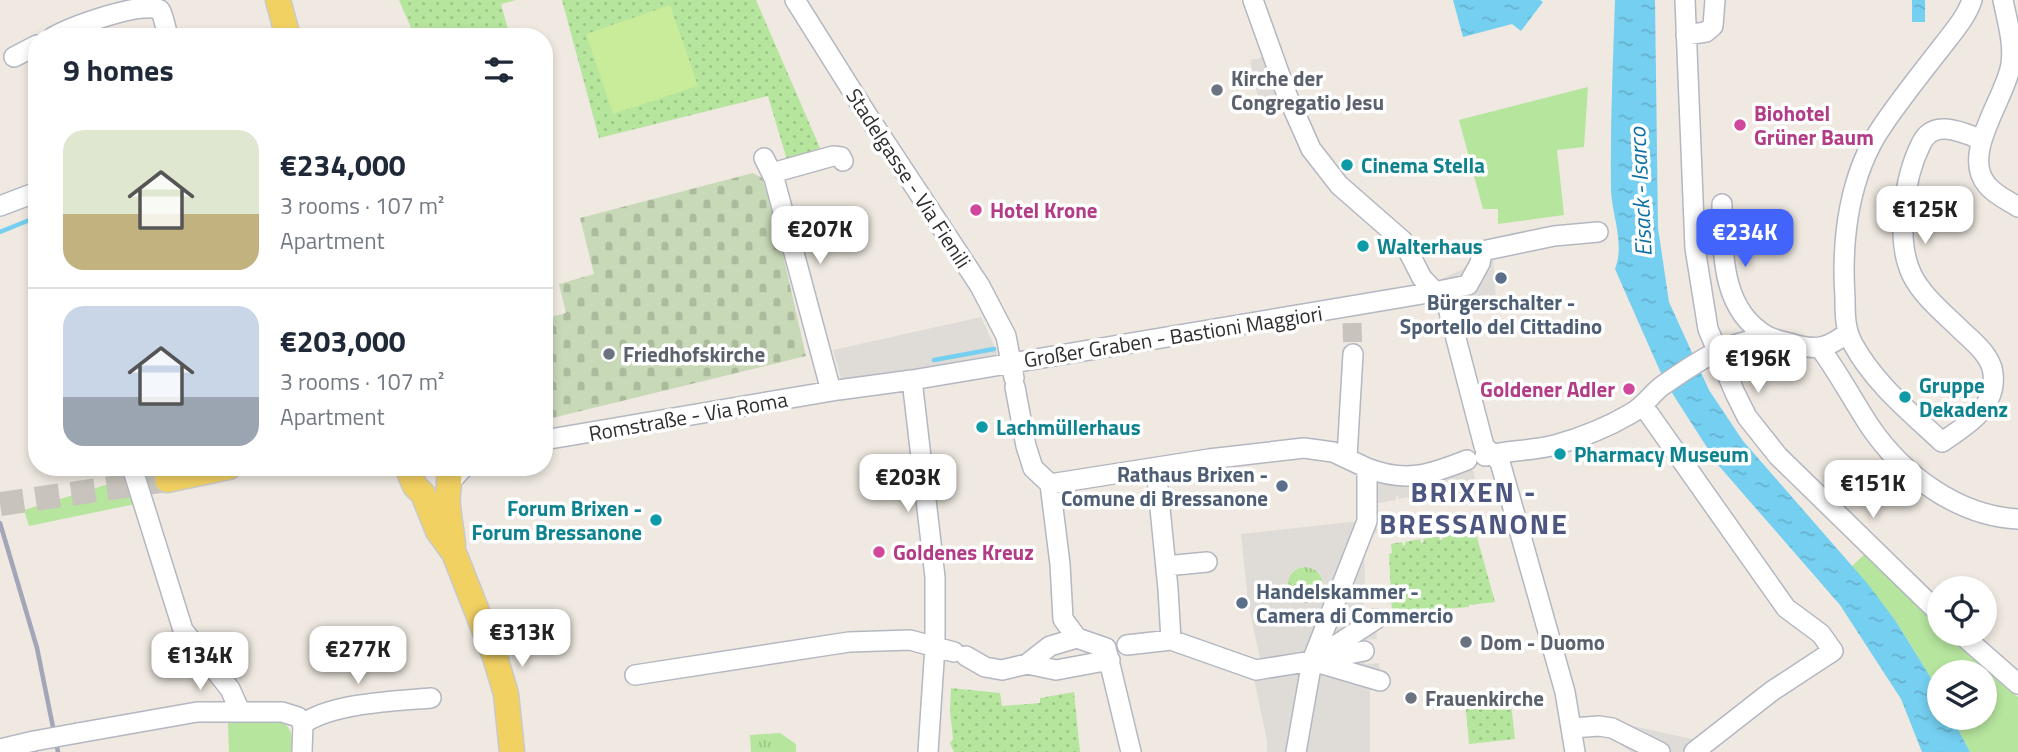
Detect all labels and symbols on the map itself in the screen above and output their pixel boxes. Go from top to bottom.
place label: Kirche der Congregatio Jesu [1231,62,1384,118]
street label: Stadelgasse - Via Fienili [839,82,979,274]
marker: Kirche der Congregatio Jesu [1209,82,1225,98]
place label: Biohotel Grüner Baum [1754,97,1874,153]
marker: Biohotel Grüner Baum [1732,117,1748,133]
water label: Eisack - Isarco [1619,126,1661,257]
place label: Cinema Stella [1361,149,1485,181]
marker: Cinema Stella [1339,157,1355,173]
pin: €125K [1876,187,1974,246]
place label: Hotel Krone [990,194,1098,226]
marker: Hotel Krone [968,202,984,218]
pin: €207K [771,206,869,266]
pin: €234K [1696,210,1794,269]
place label: Walterhaus [1377,230,1483,262]
marker: Walterhaus [1355,238,1371,254]
marker: Bürgerschalter - Sportello del Cittadino [1493,270,1509,286]
place label: Bürgerschalter - Sportello del Cittadino [1400,286,1602,342]
street label: Großer Graben - Bastioni Maggiori [1021,297,1325,375]
pin: €196K [1709,336,1807,395]
place label: Friedhofskirche [623,338,765,370]
marker: Friedhofskirche [601,346,617,362]
place label: Gruppe Dekadenz [1919,369,2008,425]
place label: Goldener Adler [1480,373,1615,405]
marker: Goldener Adler [1621,381,1637,397]
street label: Romstraße - Via Roma [586,383,790,449]
marker: Gruppe Dekadenz [1897,389,1913,405]
place label: Lachmüllerhaus [996,411,1141,443]
marker: Lachmüllerhaus [974,419,990,435]
place label: Pharmacy Museum [1574,438,1749,470]
marker: Pharmacy Museum [1552,446,1568,462]
pin: €203K [859,454,957,514]
place label: Rathaus Brixen - Comune di Bressanone [1061,458,1268,514]
pin: €151K [1824,461,1922,520]
district label: BRIXEN - BRESSANONE [1379,470,1569,545]
marker: Rathaus Brixen - Comune di Bressanone [1274,478,1290,494]
place label: Forum Brixen - Forum Bressanone [471,492,642,548]
marker: Forum Brixen - Forum Bressanone [648,512,664,528]
place label: Goldenes Kreuz [893,536,1034,568]
marker: Goldenes Kreuz [871,544,887,560]
place label: Handelskammer - Camera di Commercio [1256,575,1453,631]
marker: Handelskammer - Camera di Commercio [1234,595,1250,611]
pin: €313K [473,610,571,669]
pin: €277K [309,626,407,686]
place label: Dom - Duomo [1480,626,1605,658]
pin: €134K [151,632,249,692]
marker: Dom - Duomo [1458,634,1474,650]
place label: Frauenkirche [1425,682,1544,714]
marker: Frauenkirche [1403,690,1419,706]

